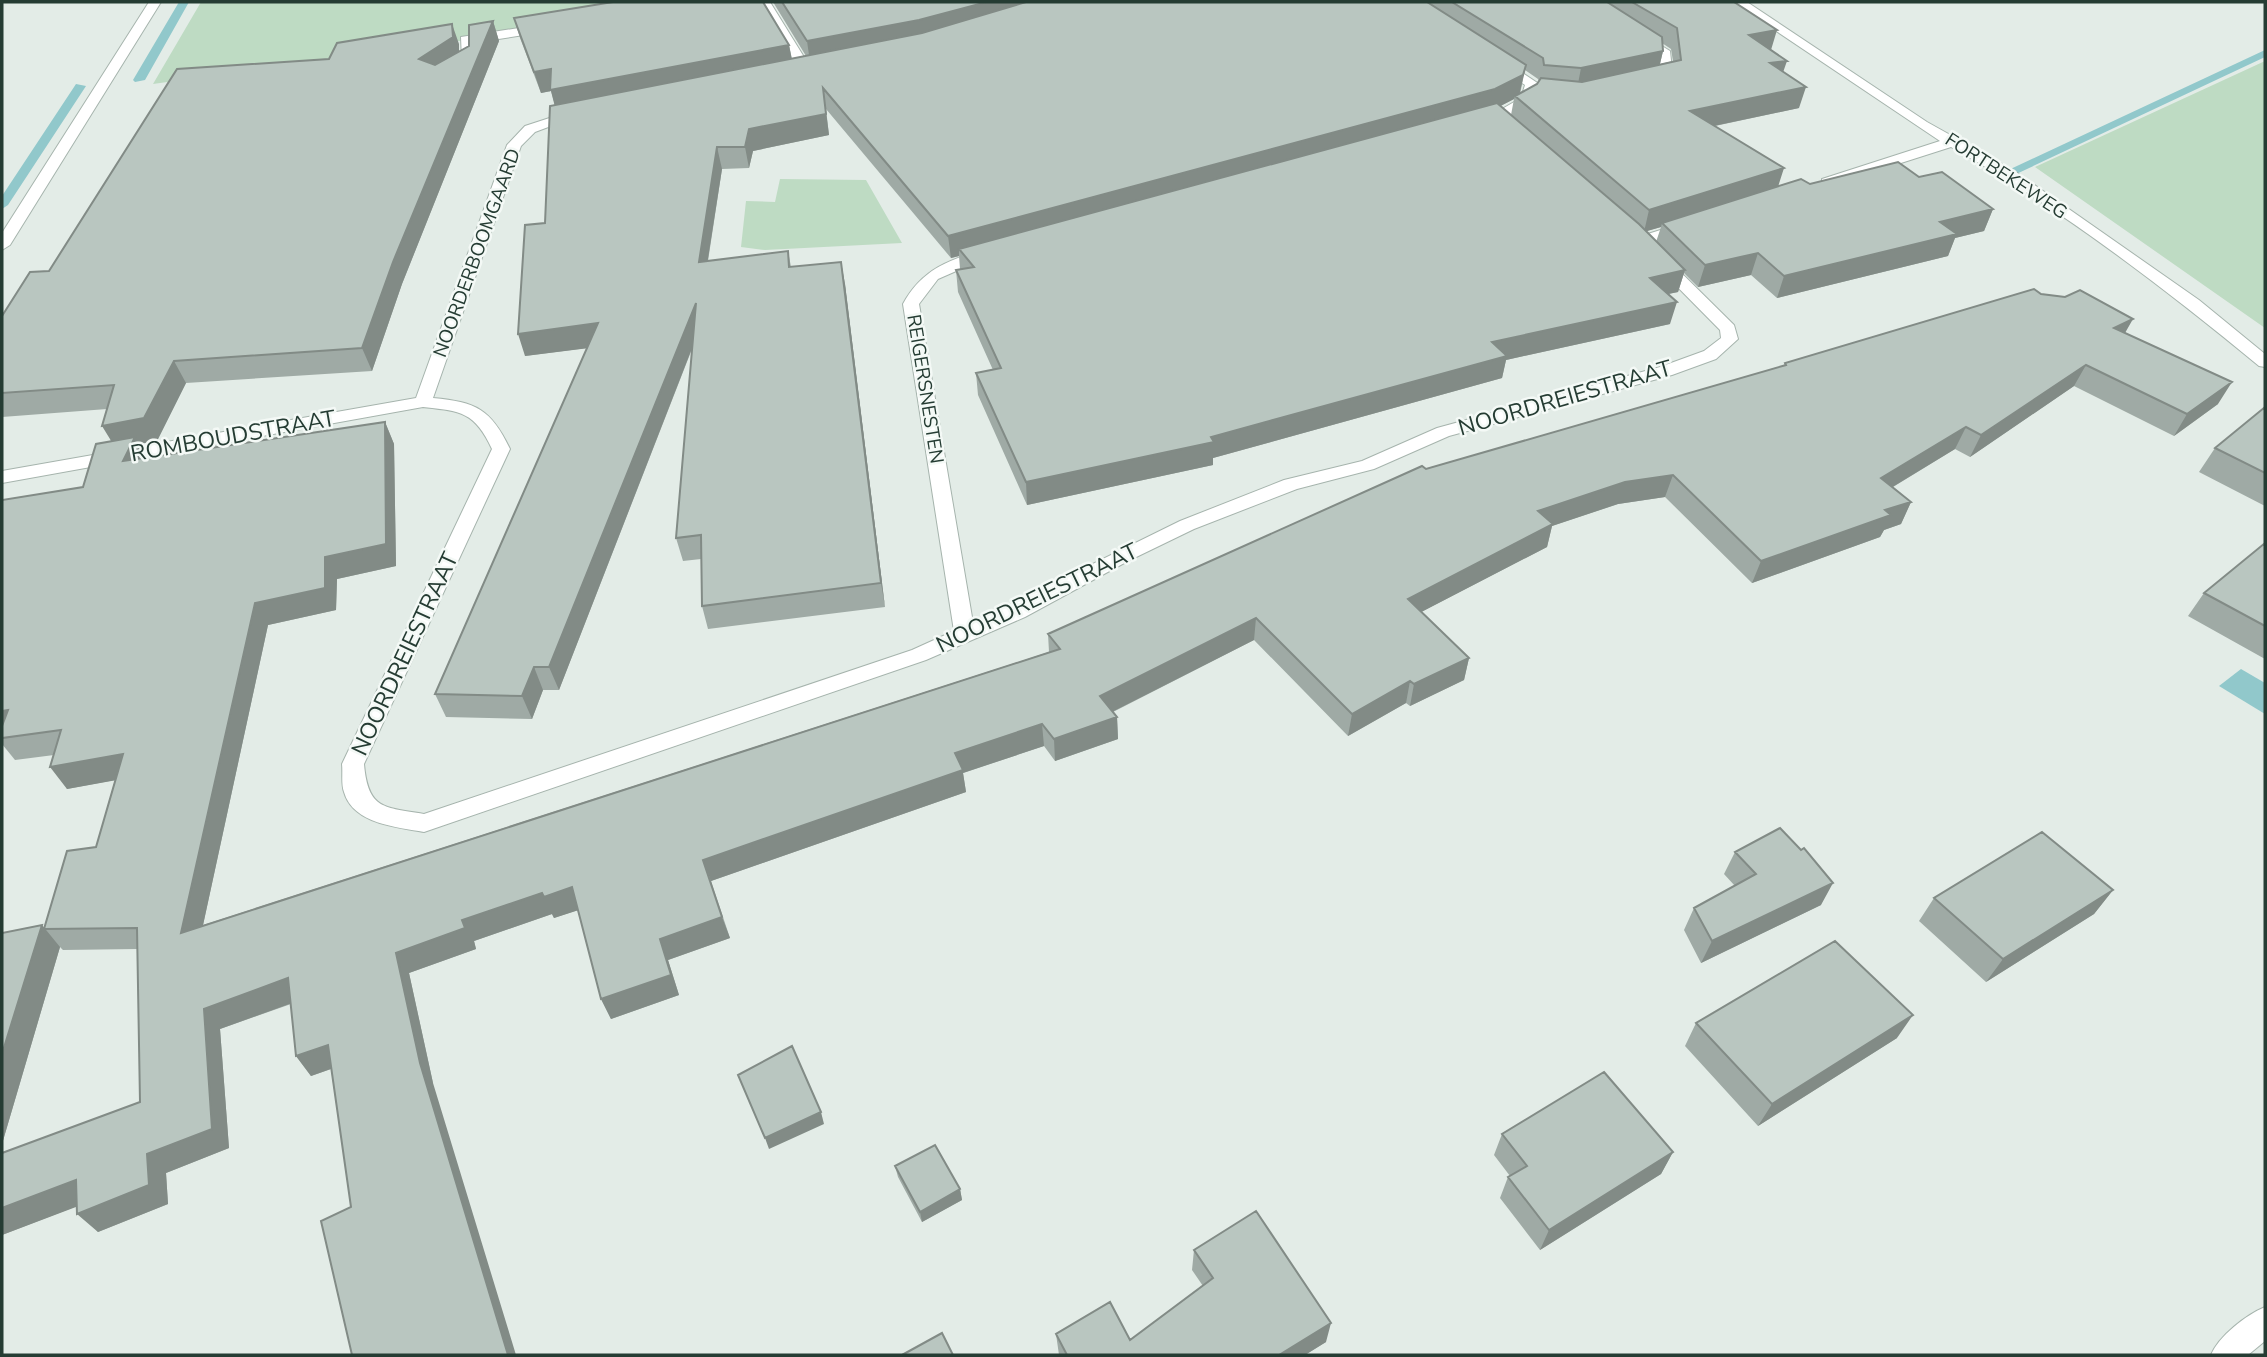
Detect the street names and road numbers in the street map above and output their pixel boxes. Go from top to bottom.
street label: FORTBEKEWEG [1940,127,2072,225]
street label: NOORDERBOOMGAARD [427,145,527,361]
street label: REIGERSNESTEN [900,312,950,466]
street label: NOORDREIESTRAAT [1455,353,1676,443]
street label: ROMBOUDSTRAAT [128,403,338,469]
street label: NOORDREIESTRAAT [931,536,1143,660]
street label: NOORDREIESTRAAT [344,547,466,761]

